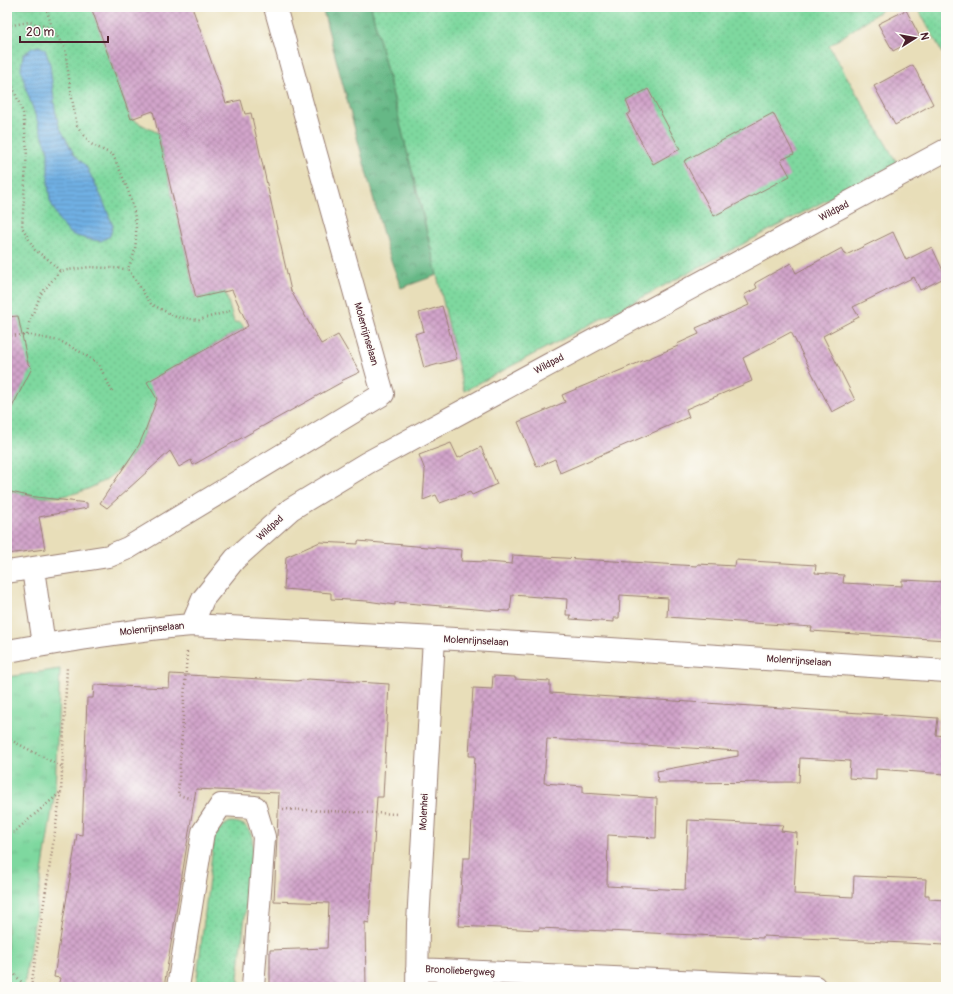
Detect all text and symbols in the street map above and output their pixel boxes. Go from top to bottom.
scale bar [20,18,108,44]
north arrow [895,18,935,58]
text: 20 m [26,25,55,40]
text: N [917,31,932,42]
street label: Wildpad [817,198,851,224]
street label: Molenrijnselaan [351,301,381,367]
street label: Wildpad [532,351,566,377]
street label: Wildpad [254,513,286,543]
street label: Molenrijnselaan [119,620,185,638]
street label: Molenrijnselaan [443,633,509,649]
street label: Molenrijnselaan [766,653,832,669]
street label: Molenhei [417,793,431,831]
street label: Bronoliebergweg [425,963,495,979]

